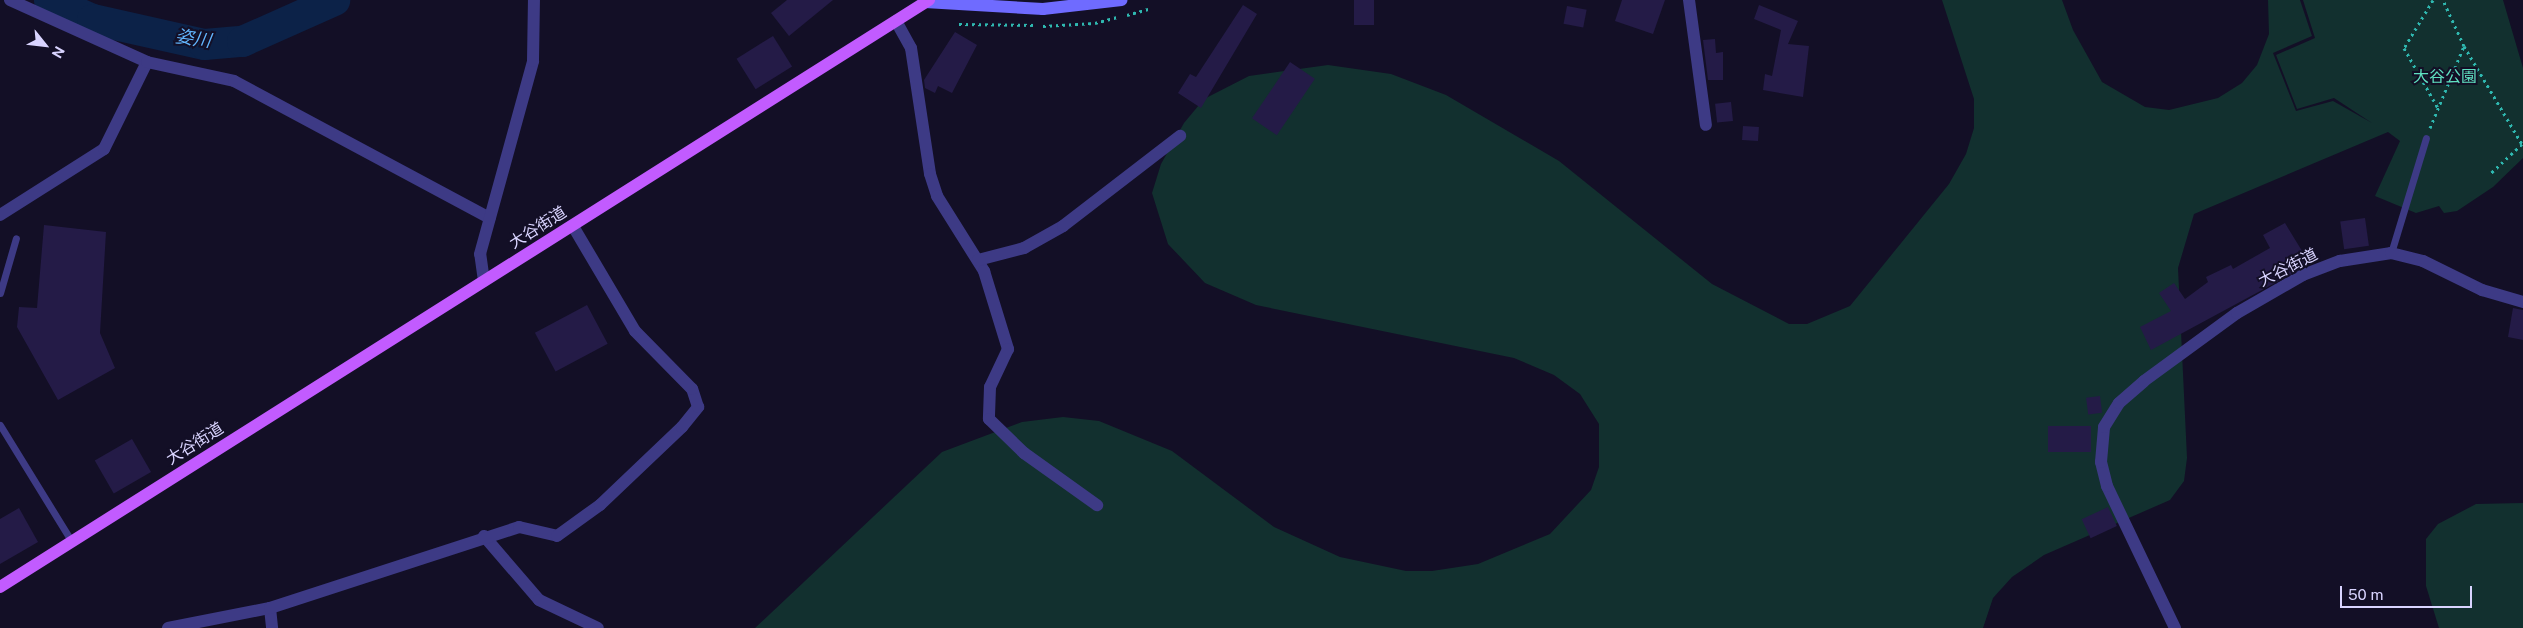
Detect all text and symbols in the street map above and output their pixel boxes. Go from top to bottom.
north arrow [20,20,70,70]
water label: 姿川 [174,26,212,52]
text: N [48,44,68,61]
park label: 大谷公園 [2413,67,2477,87]
street label: 大谷街道 [506,203,570,253]
street label: 大谷街道 [2255,245,2321,291]
street label: 大谷街道 [163,419,227,469]
scale bar [2343,576,2476,608]
text: 50 m [2348,586,2383,603]

